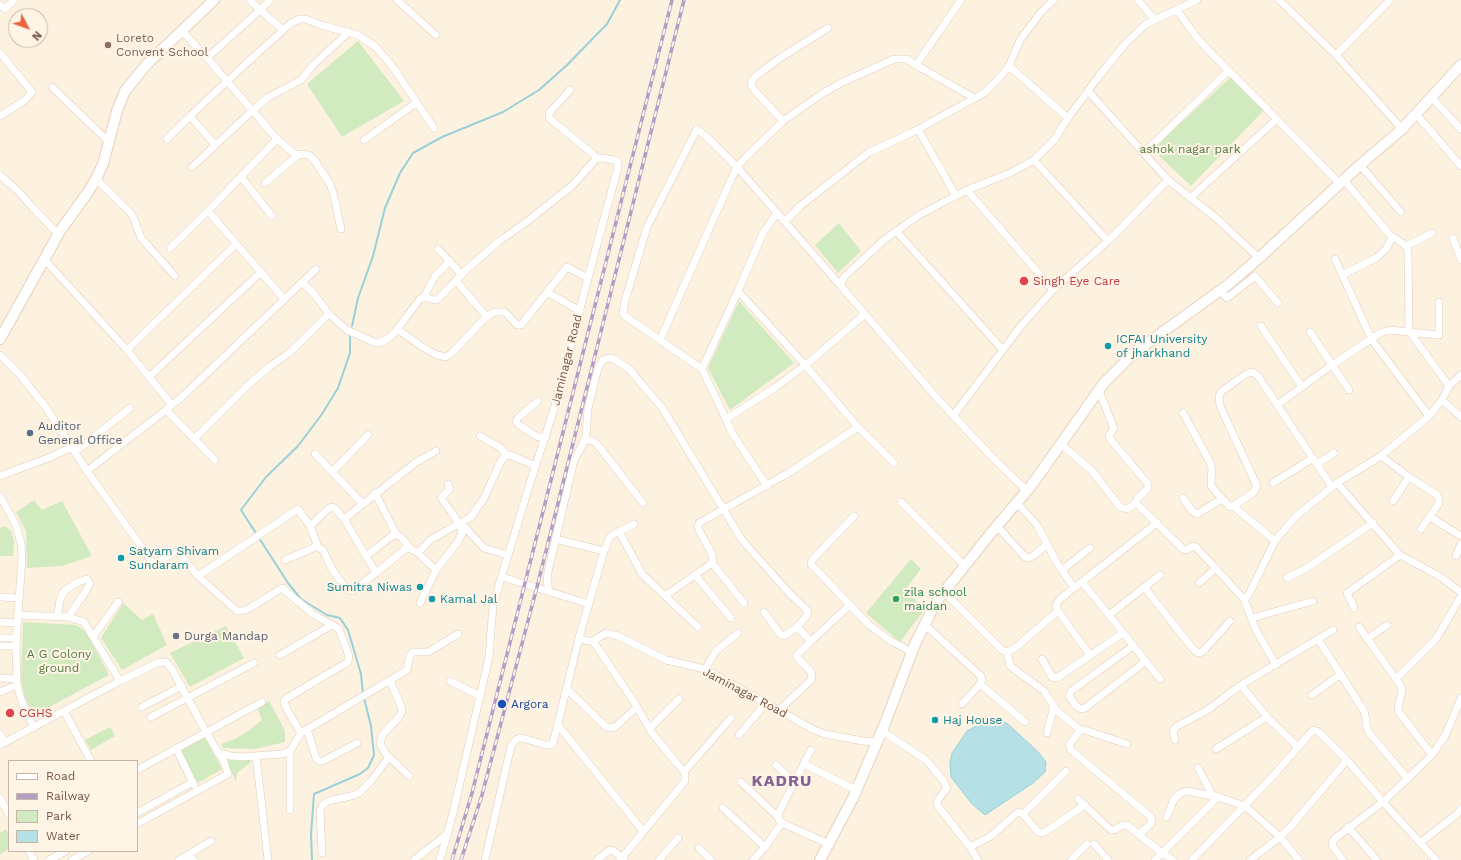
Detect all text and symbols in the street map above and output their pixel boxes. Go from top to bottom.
north arrow [8,8,48,48]
text: N [29,28,44,43]
place label: Loreto Convent School [116,31,208,59]
marker: Loreto Convent School [103,40,113,50]
park label: ashok nagar park [1139,142,1241,156]
place label: Singh Eye Care [1033,274,1120,288]
marker: Singh Eye Care [1018,275,1030,287]
street label: Jaminagar Road [549,313,585,407]
place label: ICFAI University of jharkhand [1116,332,1207,360]
marker: ICFAI University of jharkhand [1103,341,1113,351]
place label: Auditor General Office [38,419,122,447]
marker: Auditor General Office [25,428,35,438]
place label: Satyam Shivam Sundaram [129,544,219,572]
marker: Satyam Shivam Sundaram [116,553,126,563]
place label: Sumitra Niwas [327,580,412,594]
marker: Sumitra Niwas [415,582,425,592]
place label: zila school maidan [904,585,967,613]
place label: Kamal Jal [440,592,498,606]
marker: Kamal Jal [427,594,437,604]
marker: zila school maidan [891,594,901,604]
place label: Durga Mandap [184,629,268,643]
marker: Durga Mandap [171,631,181,641]
park label: A G Colony ground [27,647,91,675]
street label: Jaminagar Road [700,665,790,721]
place label: Argora [511,697,549,711]
marker: Argora [496,698,508,710]
place label: CGHS [19,706,52,720]
marker: CGHS [4,707,16,719]
place label: Haj House [943,713,1002,727]
marker: Haj House [930,715,940,725]
legend [8,760,138,852]
text: Road [46,769,75,783]
district label: KADRU [752,771,812,791]
text: Railway [46,789,90,803]
text: Park [46,809,72,823]
text: Water [46,829,80,843]

